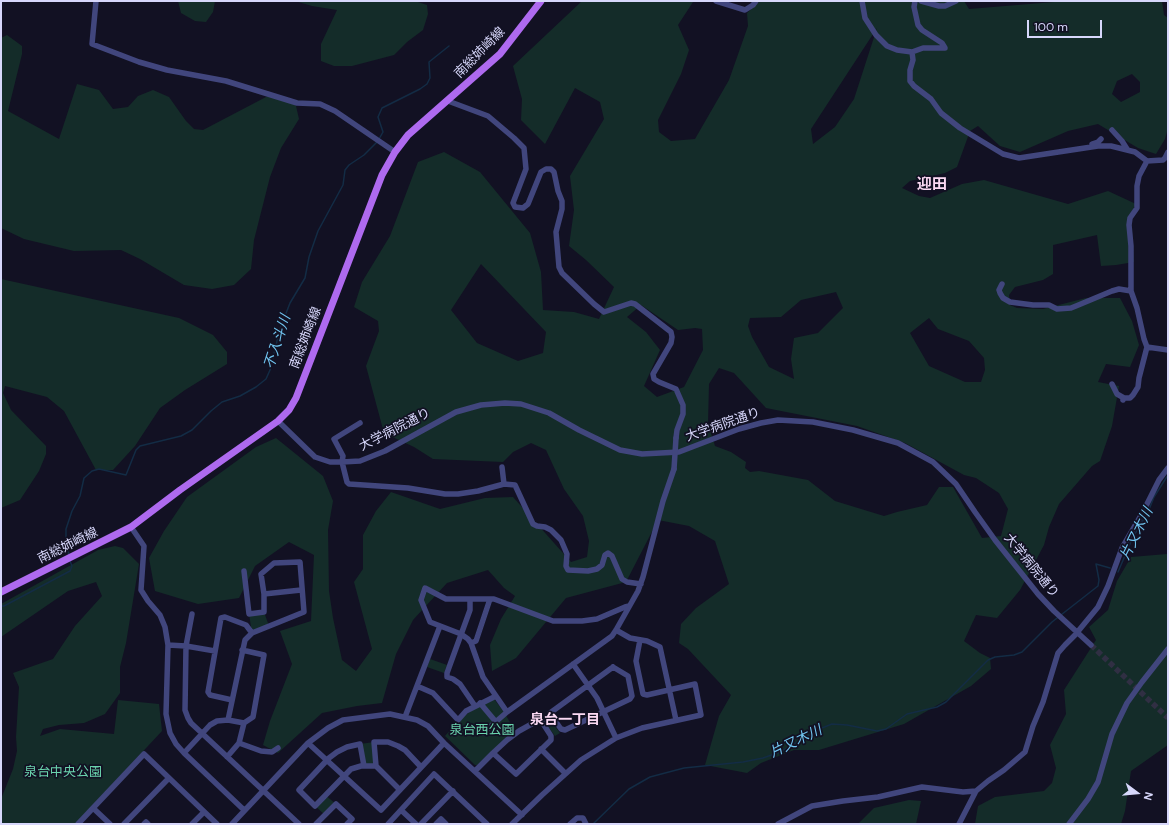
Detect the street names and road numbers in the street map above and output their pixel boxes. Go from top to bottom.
street label: 南総姉崎線 [452,25,508,81]
street label: 南総姉崎線 [287,305,325,371]
street label: 大学病院通り [357,405,433,455]
street label: 大学病院通り [684,405,762,445]
street label: 南総姉崎線 [35,525,101,567]
street label: 大学病院通り [1000,531,1062,601]

